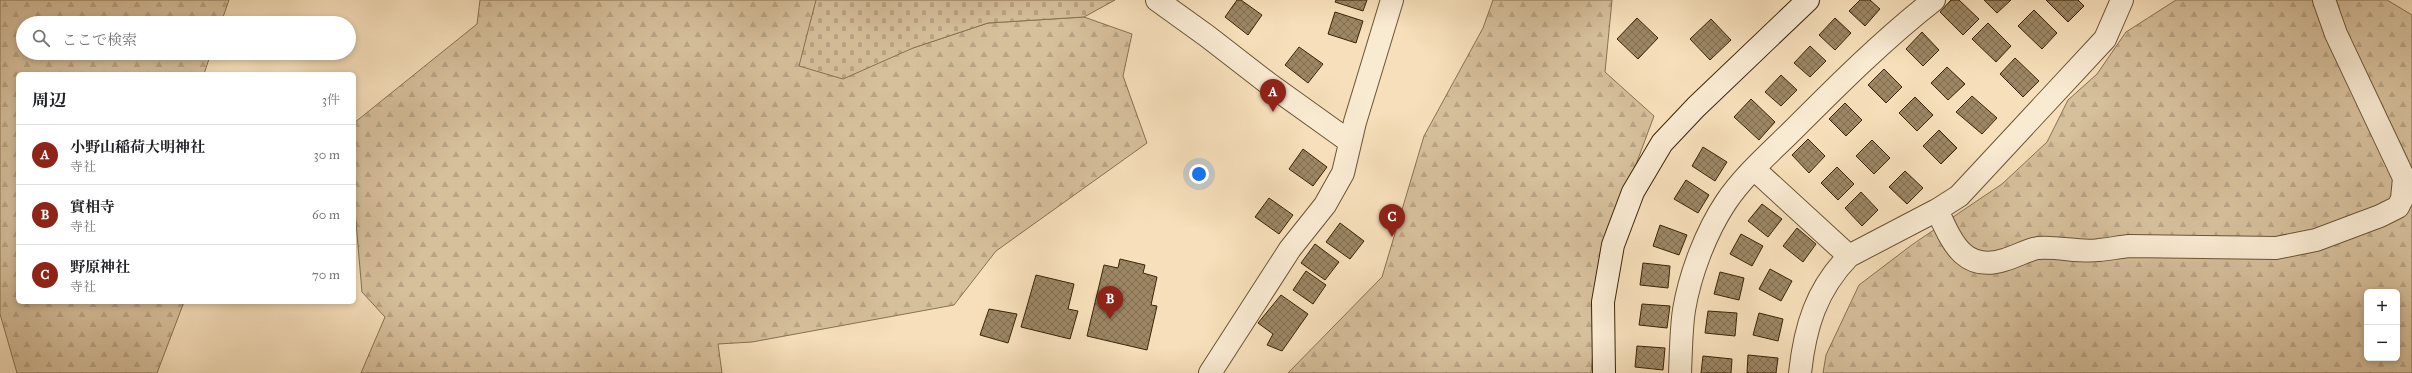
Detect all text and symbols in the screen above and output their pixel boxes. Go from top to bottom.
search box [16,16,356,60]
icon: search [30,27,52,49]
text: ここで検索 [62,31,137,49]
pin: A [1260,79,1286,112]
text: 周辺 [32,90,66,111]
text: 3件 [322,92,340,108]
text: 小野山稲荷大明神社 [70,138,205,156]
text: A [41,147,49,163]
text: 30 m [314,147,340,163]
text: 寺社 [70,159,96,175]
your location [1189,164,1209,184]
text: 實相寺 [70,198,115,216]
pin: C [1379,204,1405,237]
text: B [41,207,49,223]
text: 60 m [312,207,340,223]
text: 寺社 [70,219,96,235]
text: 野原神社 [70,258,130,276]
text: C [41,267,49,283]
text: 70 m [312,267,340,283]
text: 寺社 [70,279,96,295]
pin: B [1097,286,1123,319]
map controls [2364,289,2400,361]
button: + [2364,289,2400,325]
button: − [2364,325,2400,361]

